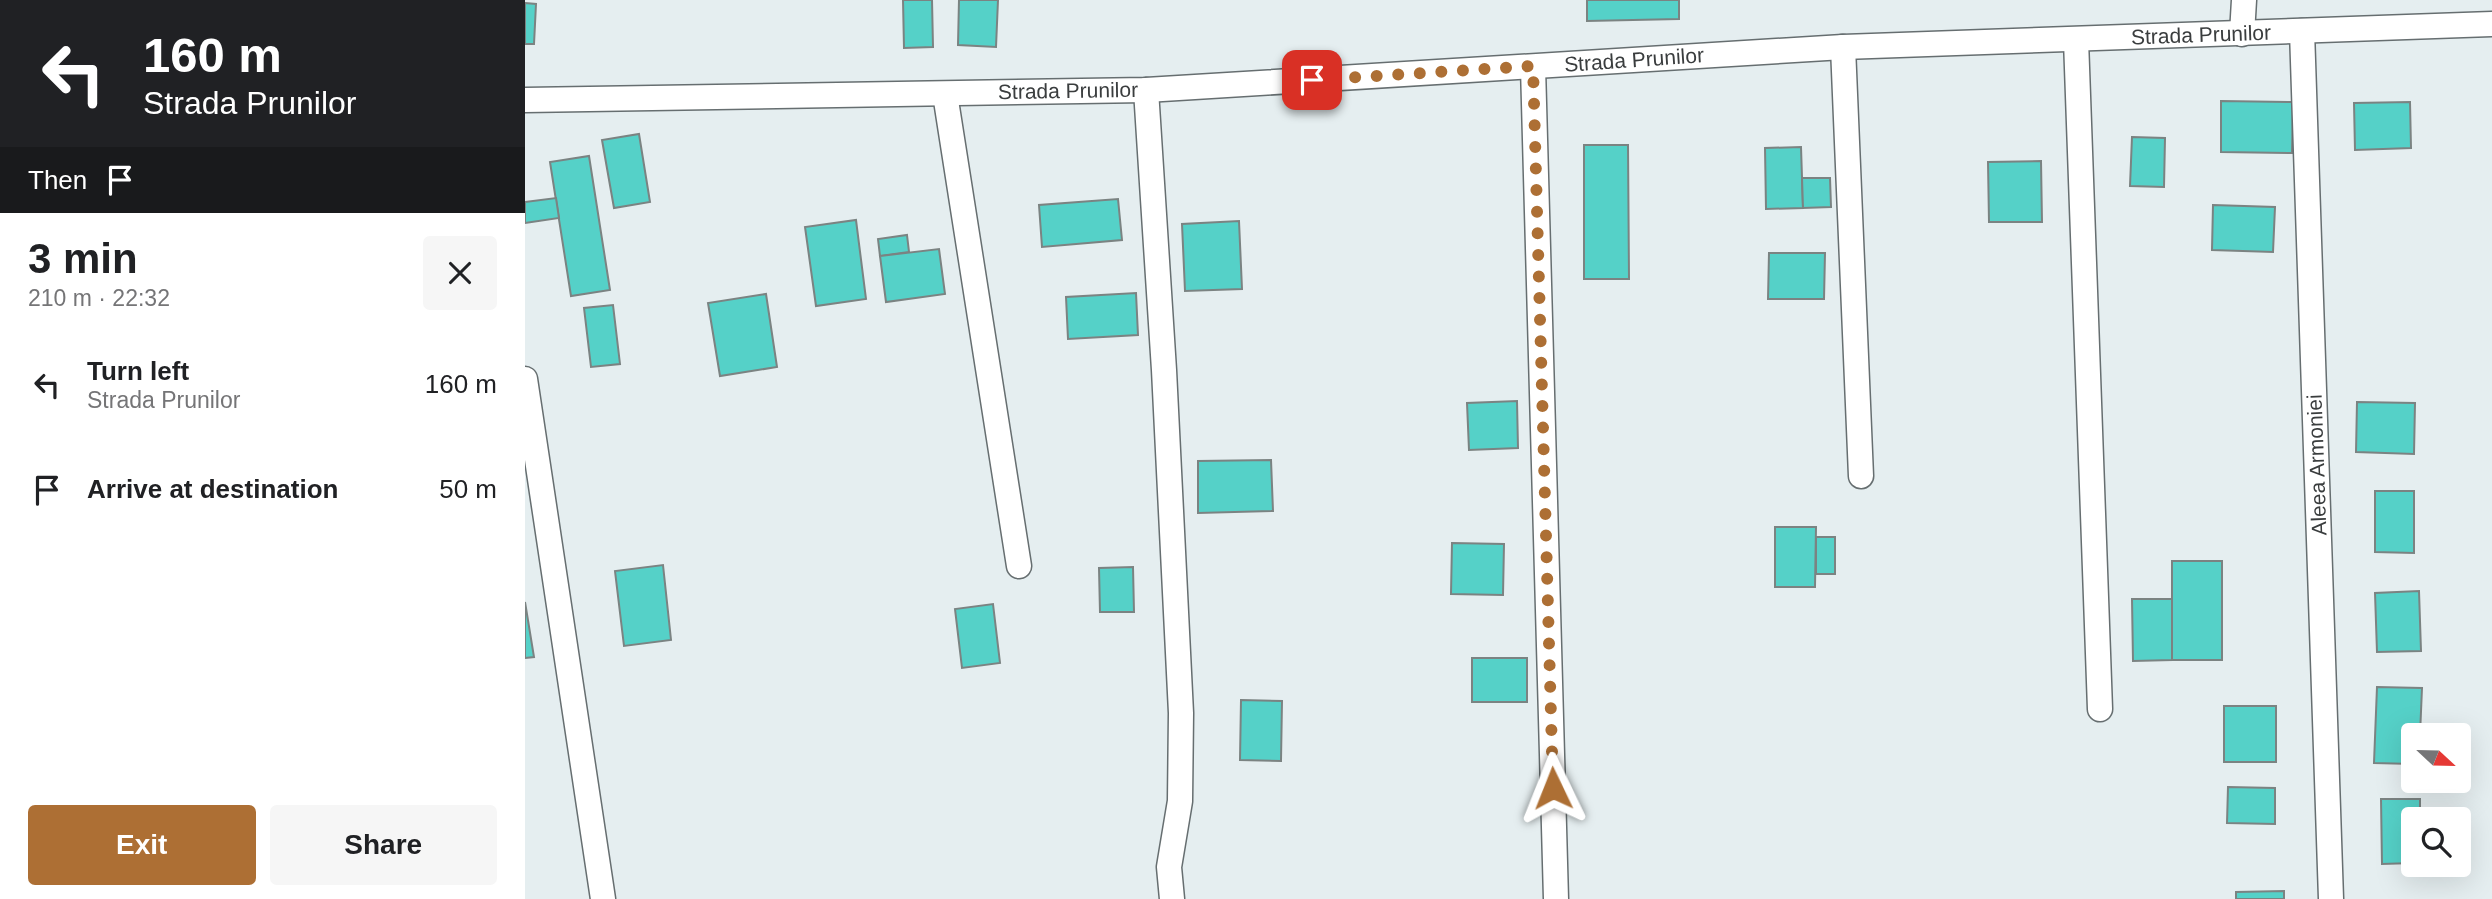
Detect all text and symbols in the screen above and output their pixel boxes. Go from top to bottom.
street label: Strada Prunilor [2131,21,2271,48]
icon: left [28,28,119,119]
text: 160 m [143,28,282,82]
street label: Strada Prunilor [1563,43,1705,76]
pin [1282,50,1342,110]
icon: arrive [1293,61,1331,99]
street label: Strada Prunilor [998,78,1138,103]
text: Strada Prunilor [143,85,356,121]
icon: arrive [101,161,139,199]
text: Then [28,165,87,195]
text: 3 min [28,235,138,282]
button: close [423,236,497,310]
text: 210 m · 22:32 [28,285,170,311]
text: Turn left [87,356,189,386]
icon: left [28,366,66,404]
text: 160 m [425,369,497,399]
text: Strada Prunilor [87,387,240,413]
street label: Aleea Armoniei [2303,394,2330,536]
icon: arrive [28,471,66,509]
text: Arrive at destination [87,474,338,504]
text: 50 m [439,474,497,504]
north arrow [2401,723,2471,793]
map controls [2401,723,2471,877]
position arrow [1516,751,1590,825]
button: Exit [28,805,256,885]
button: Share [270,805,497,885]
button: search [2401,807,2471,877]

